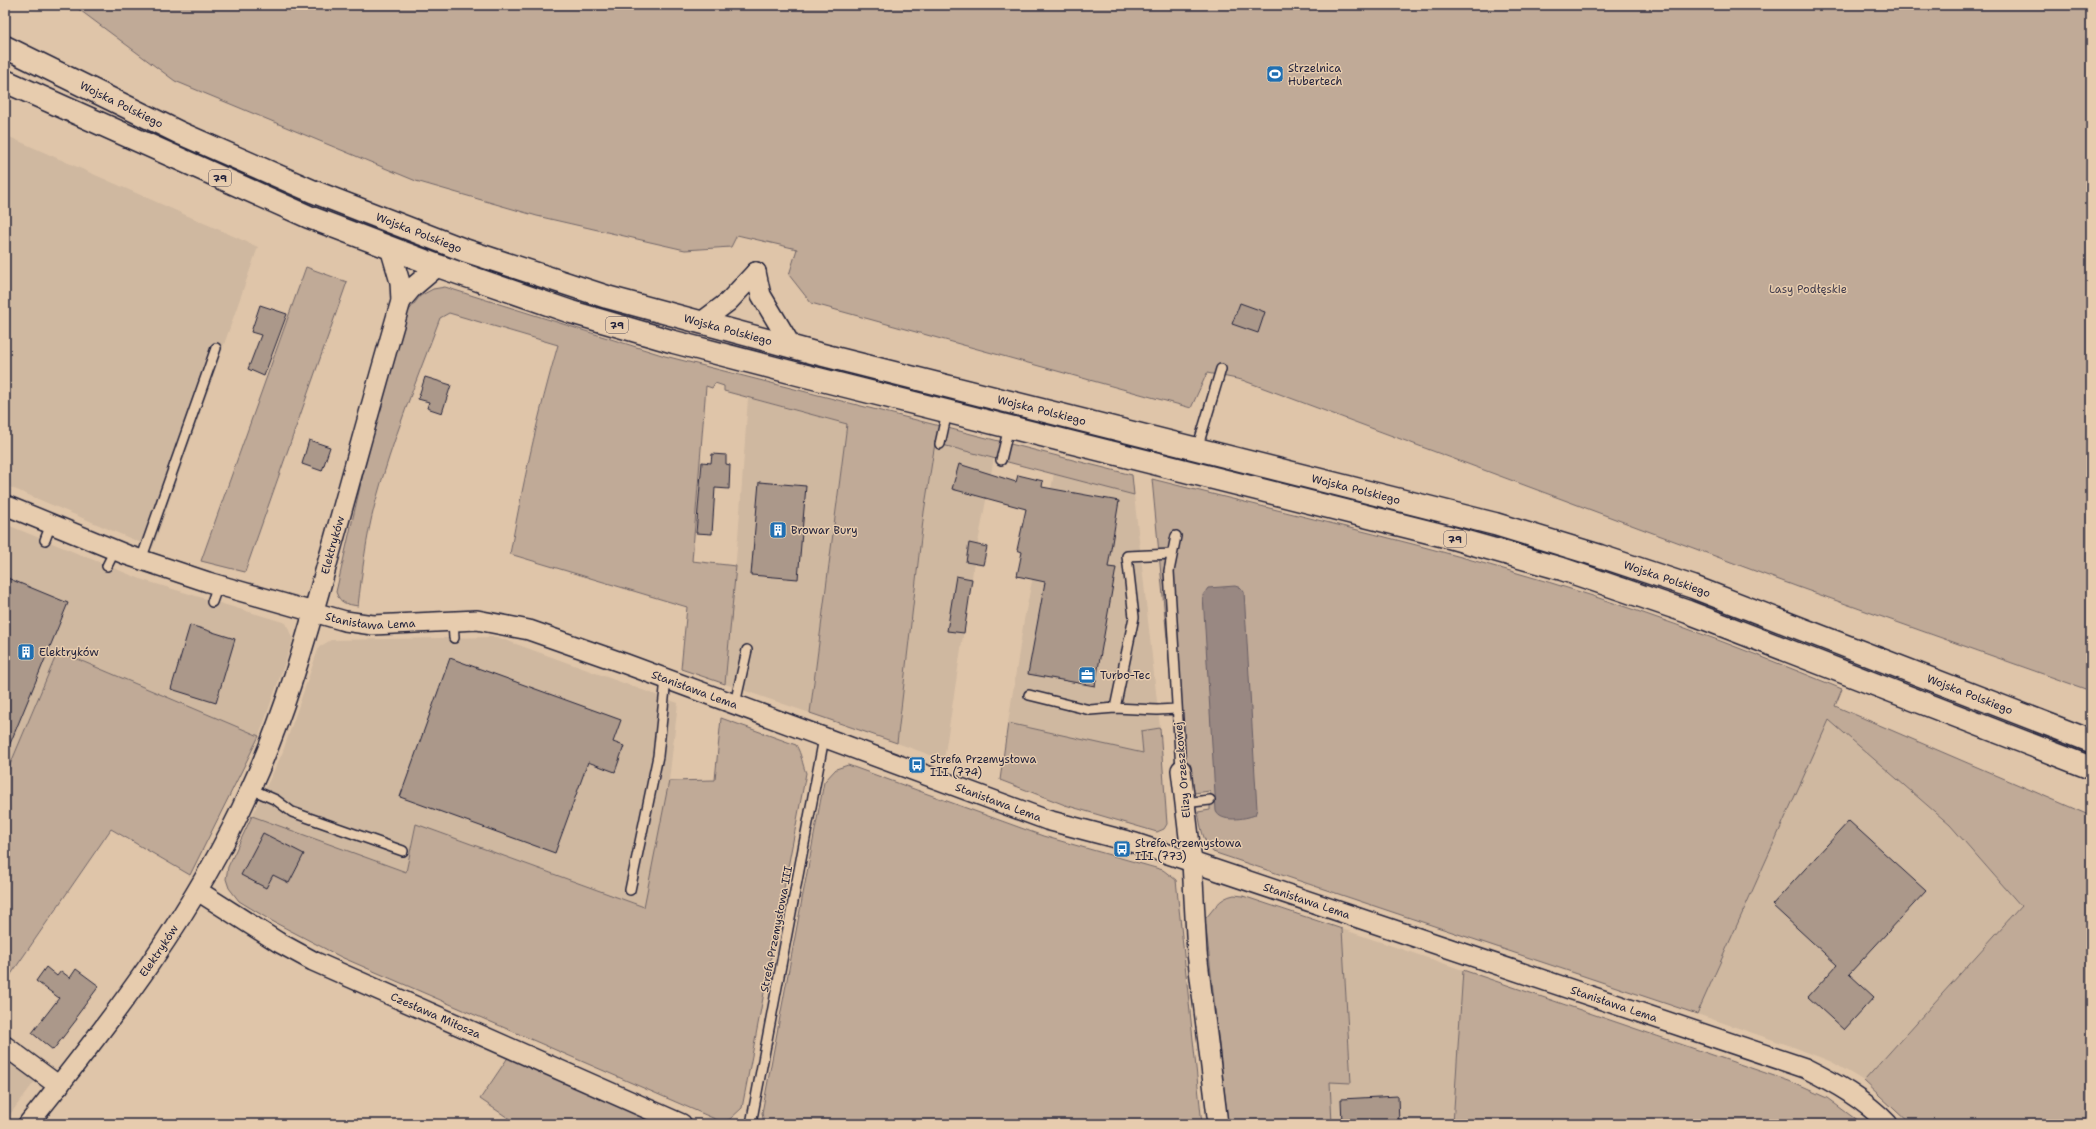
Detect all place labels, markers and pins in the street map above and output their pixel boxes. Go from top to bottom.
place label: Strzelnica Hubertech [1288,61,1343,89]
sports icon: Strzelnica Hubertech [1265,64,1285,84]
building icon: Browar Bury [768,520,788,540]
place label: Browar Bury [791,523,858,538]
building icon: Elektryków [16,642,36,662]
place label: Elektryków [39,645,99,660]
office icon: Turbo-Tec [1077,665,1097,685]
place label: Turbo-Tec [1100,668,1151,683]
place label: Strefa Przemysłowa III (774) [930,752,1036,780]
bus stop icon: Strefa Przemysłowa III (774) [907,755,927,775]
place label: Strefa Przemysłowa III (773) [1135,836,1241,864]
bus stop icon: Strefa Przemysłowa III (773) [1112,839,1132,859]

